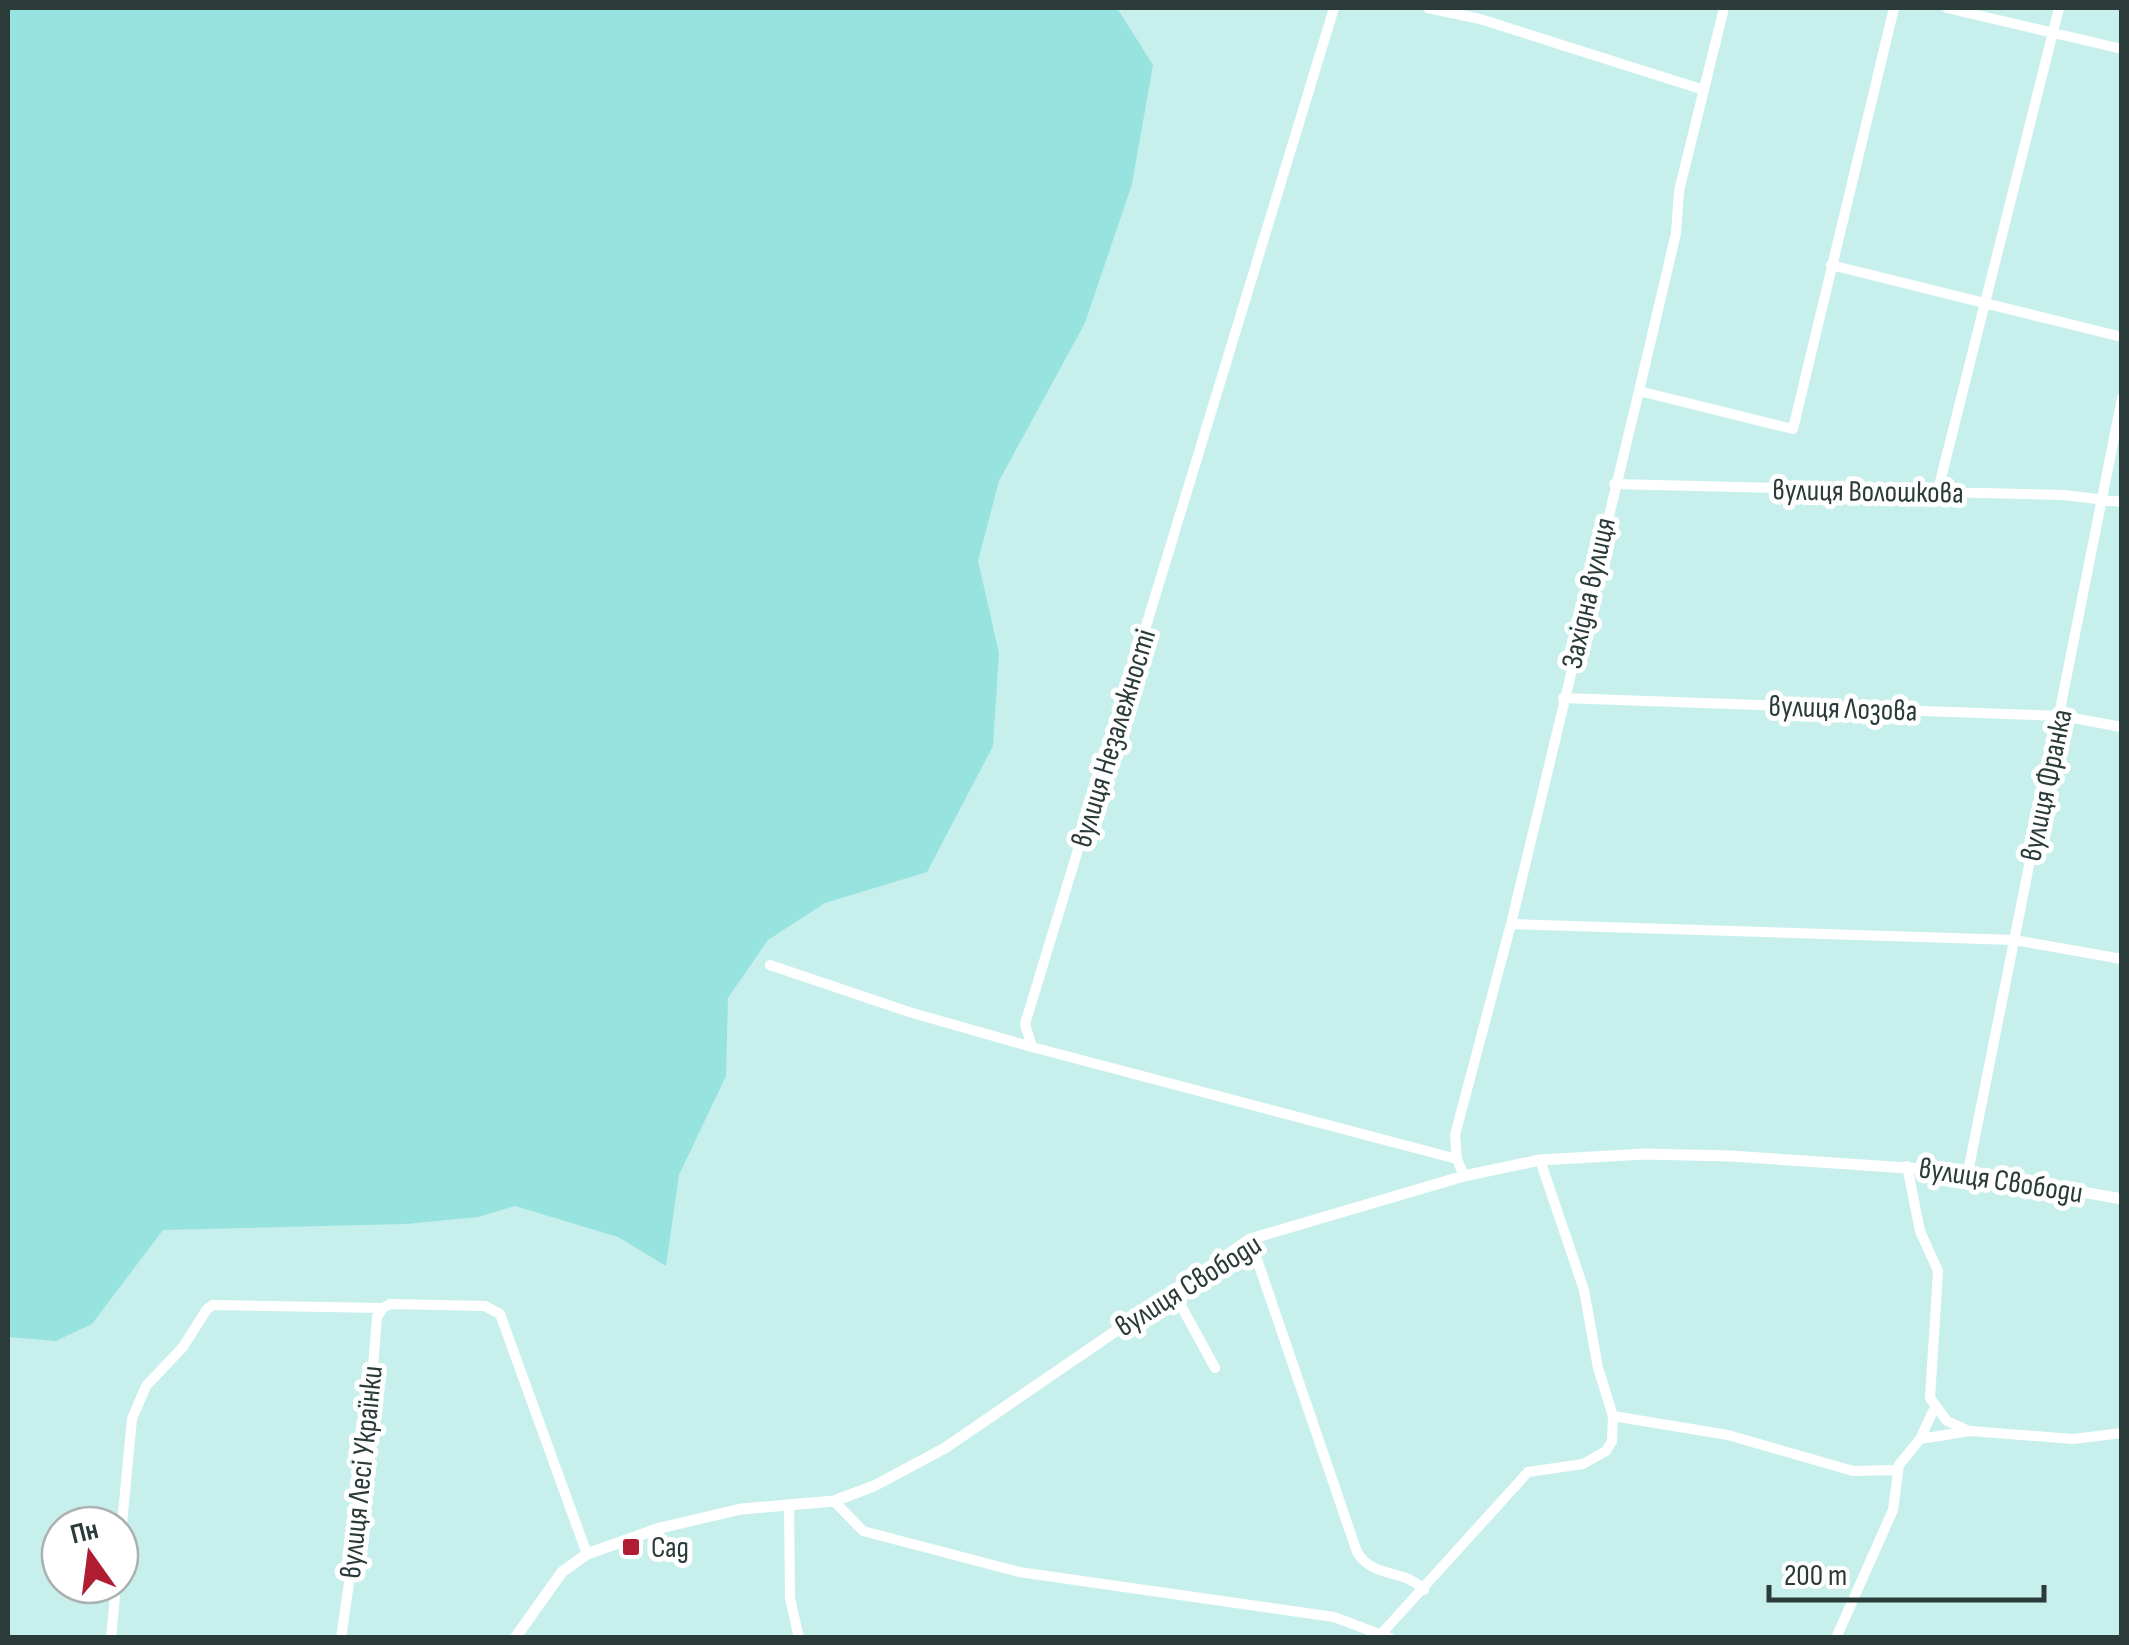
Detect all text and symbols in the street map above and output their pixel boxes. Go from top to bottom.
street label: вулиця Волошкова [1772,472,1964,512]
street label: Західна вулиця [1554,514,1624,672]
street label: вулиця Незалежності [1064,625,1164,852]
street label: вулиця Лозова [1768,688,1918,730]
street label: вулиця Франка [2013,706,2081,864]
street label: вулиця Свободи [1916,1150,2085,1212]
street label: вулиця Свободи [1109,1227,1268,1345]
street label: вулиця Лесі Українки [333,1364,391,1580]
north arrow [40,1505,140,1605]
text: Пн [67,1513,101,1551]
place label: Сад [651,1530,689,1566]
marker: Сад [620,1536,642,1558]
scale bar [1769,1540,2044,1602]
text: 200 m [1784,1558,1847,1594]

